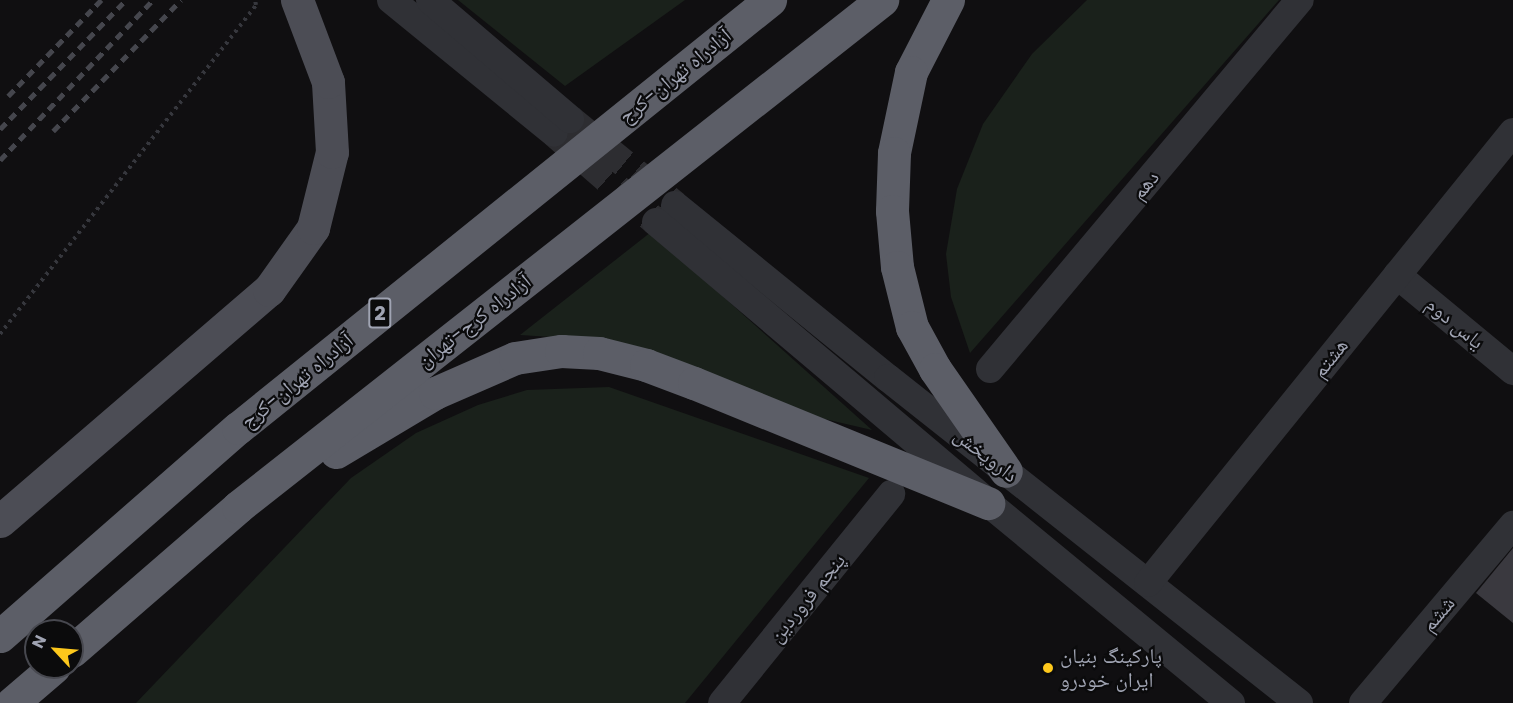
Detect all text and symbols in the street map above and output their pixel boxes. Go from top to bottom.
street label: آزادراه تهران-کرج [614,23,736,129]
street label: دهم [1126,165,1164,205]
street label: آزادراه کرج-تهران [412,269,536,373]
street label: یاس دوم [1421,291,1489,355]
road number: 2 [368,296,392,330]
street label: آزادراه تهران-کرج [236,328,358,434]
street label: هشتم [1307,333,1353,383]
street label: داروپخش [949,422,1023,488]
street label: پنجم فروردین [763,548,851,648]
street label: ششم [1416,591,1460,637]
north arrow [24,619,84,679]
text: N [26,631,52,652]
place label: پارکینگ بنیان ایران خودرو [1060,643,1162,693]
marker: پارکینگ بنیان ایران خودرو [1041,661,1055,675]

